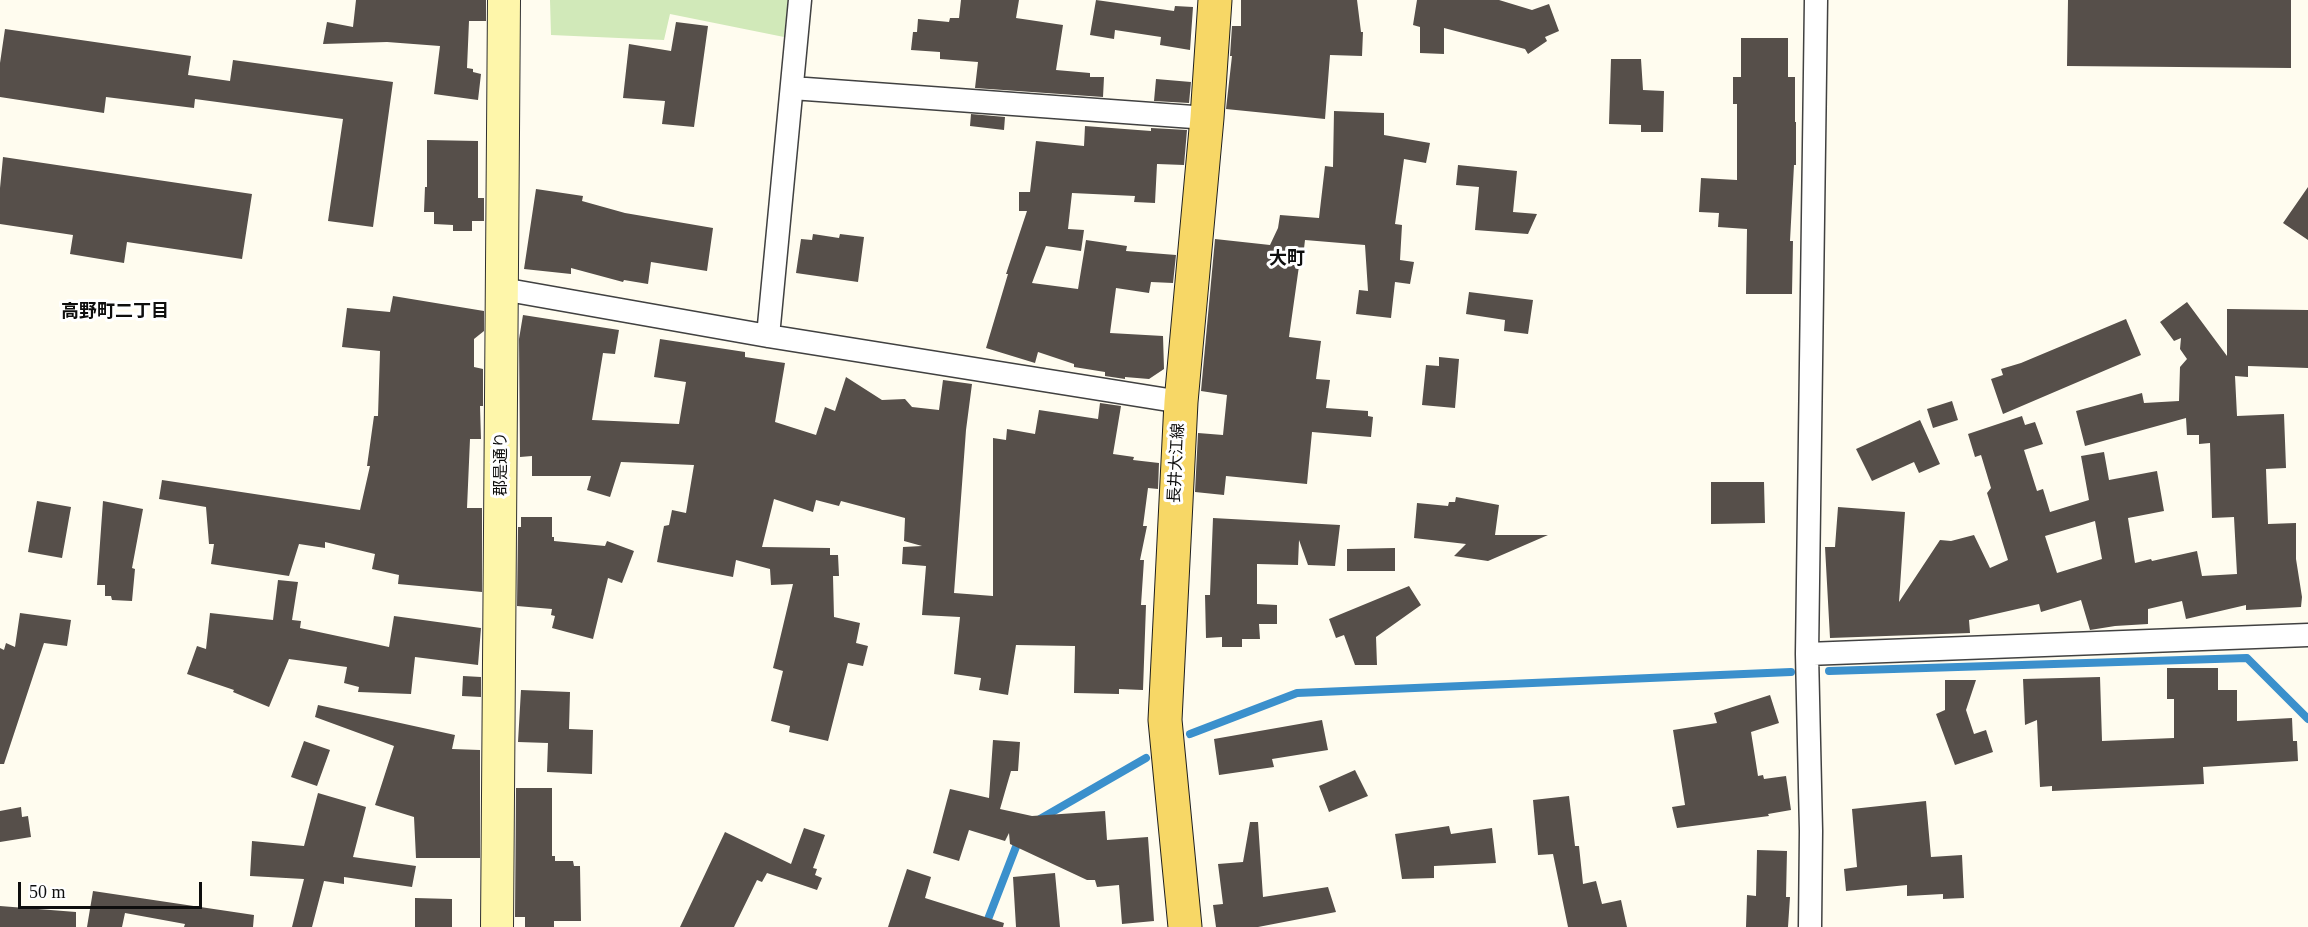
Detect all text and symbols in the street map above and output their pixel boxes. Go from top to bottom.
district label: 大町 [1269,248,1305,270]
district label: 高野町二丁目 [61,301,169,323]
street label: 長井大江線 [1165,423,1189,503]
street label: 郡是通り [492,432,512,496]
scale bar [21,870,206,908]
text: 50 m [29,882,66,902]

